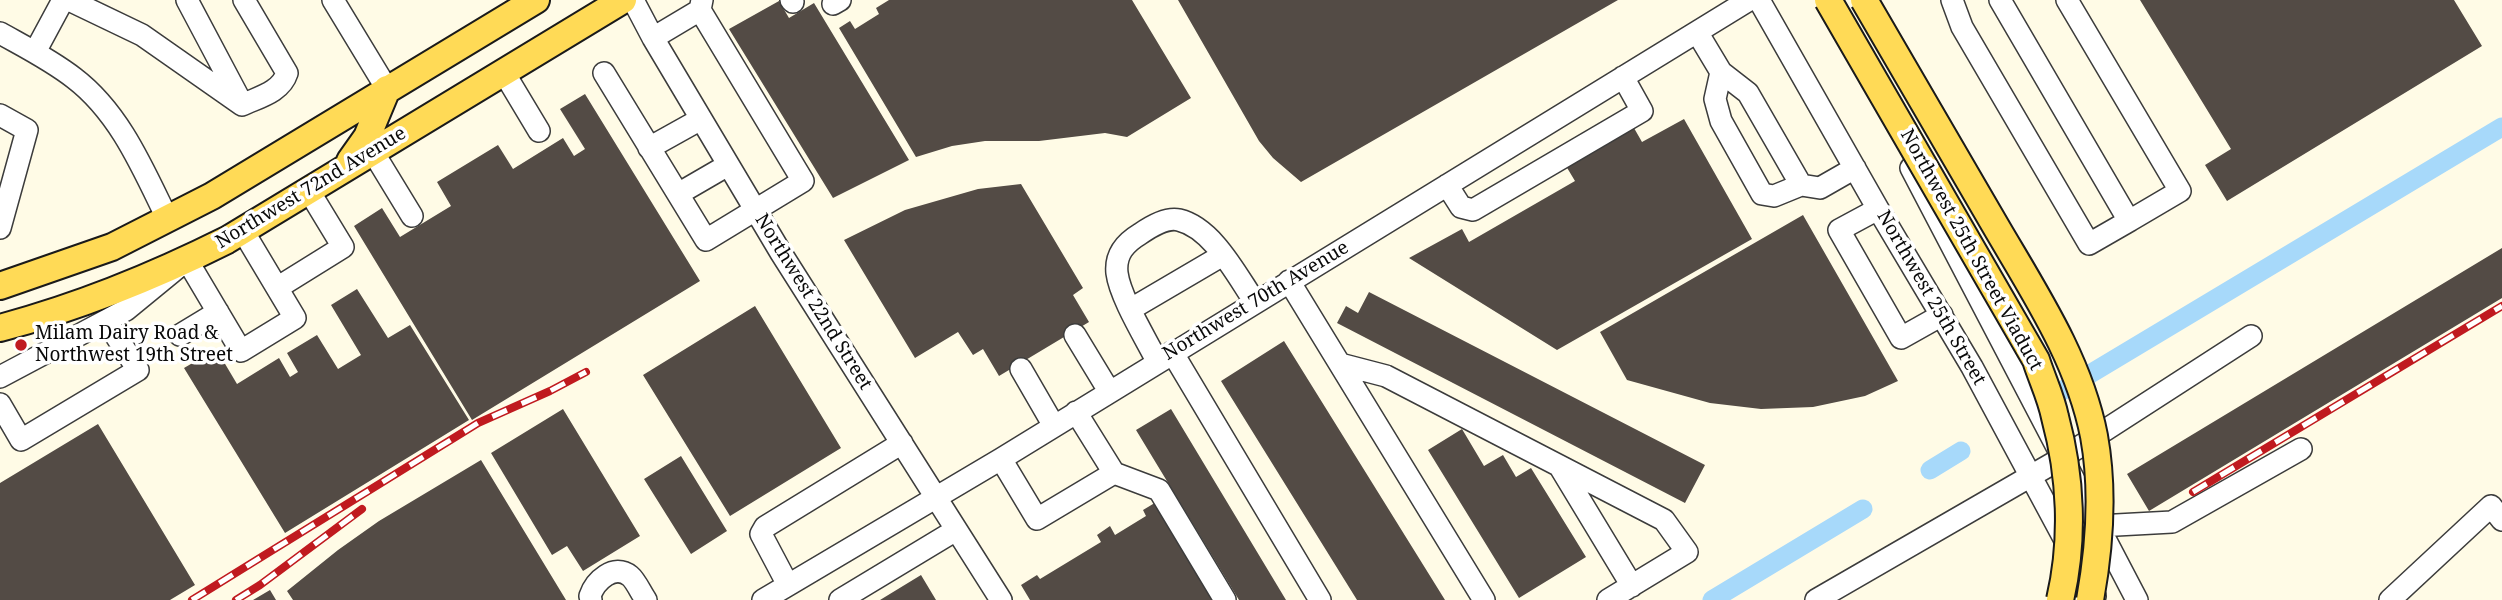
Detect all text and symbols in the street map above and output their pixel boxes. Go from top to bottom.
street label: Northwest 72nd Avenue [212,122,410,254]
street label: Northwest 25th Street Viaduct [1895,125,2047,375]
street label: Northwest 25th Street [1872,207,1990,389]
street label: Northwest 22nd Street [750,210,876,394]
street label: Northwest 70th Avenue [1159,236,1353,366]
place label: Milam Dairy Road & Northwest 19th Street [35,323,233,367]
marker: Milam Dairy Road & Northwest 19th Street [13,337,29,353]

